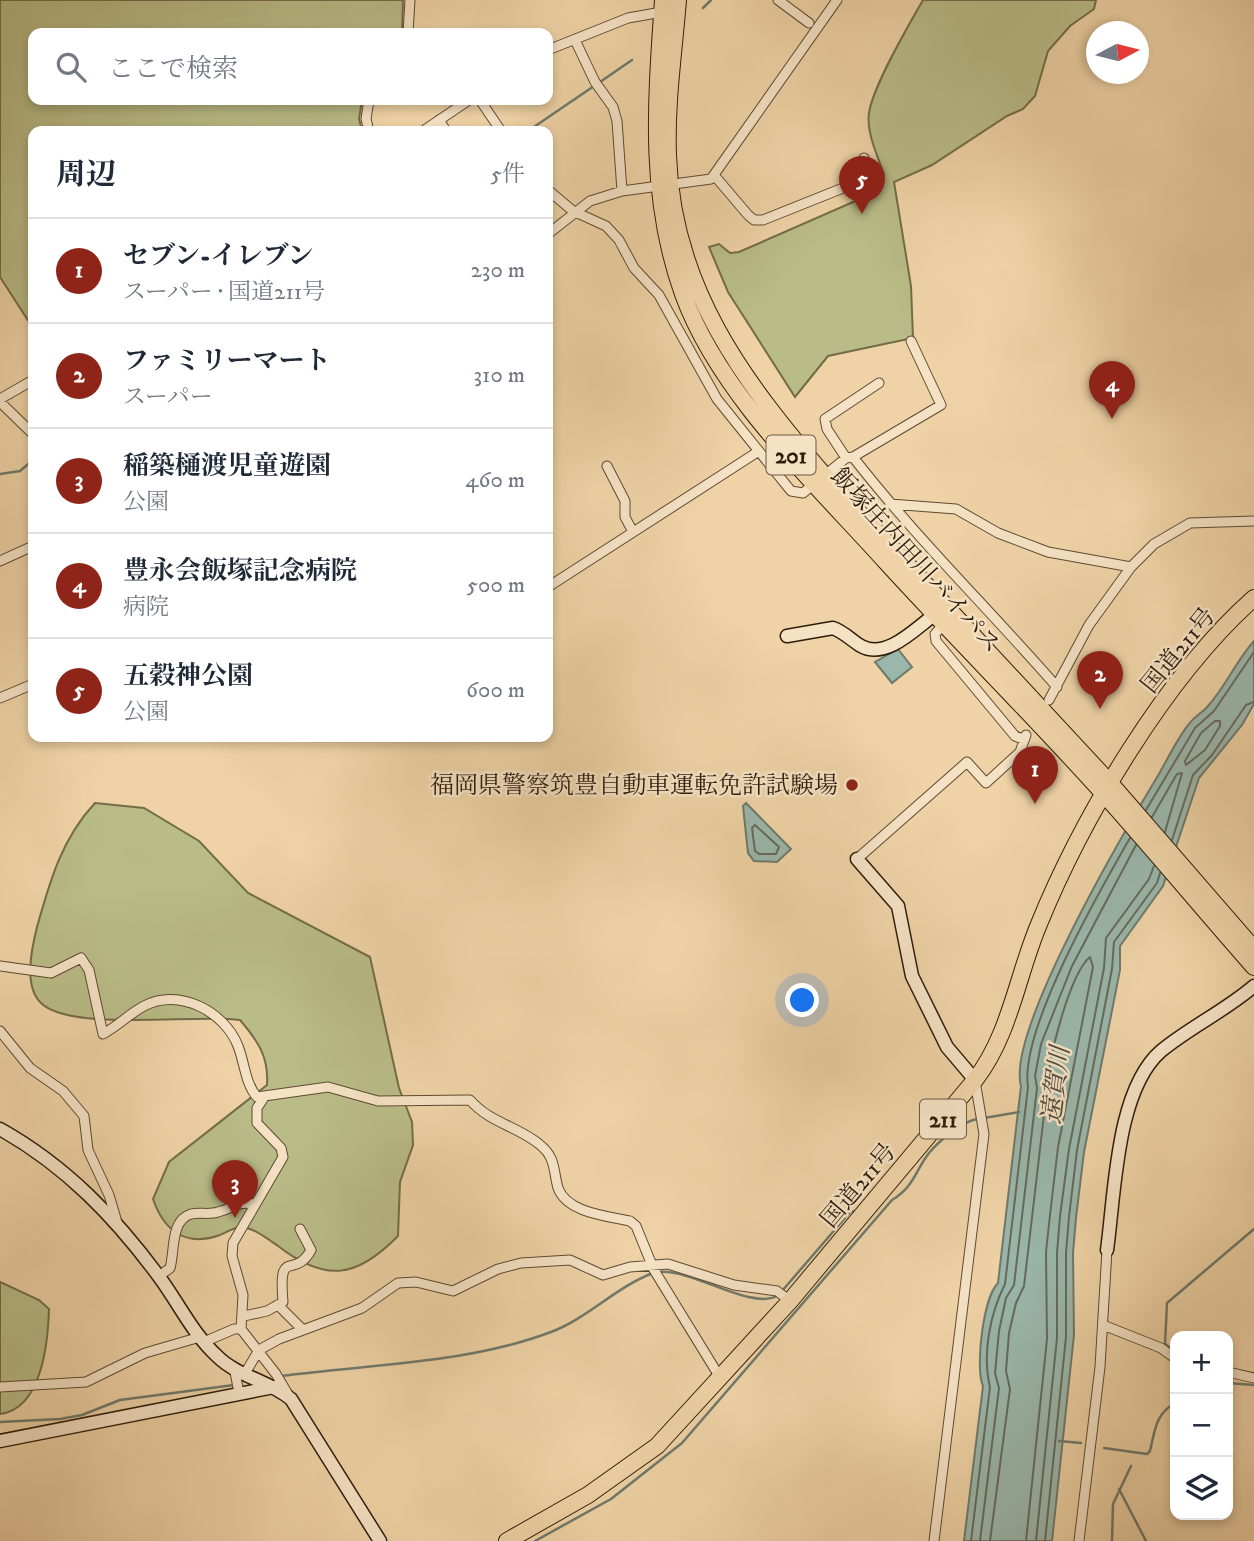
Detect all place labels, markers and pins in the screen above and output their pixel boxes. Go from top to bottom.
pin: 5 [839,156,885,214]
pin: 4 [1089,361,1135,419]
pin: 2 [1077,651,1123,709]
pin: 1 [1012,746,1058,804]
place label: 福岡県警察筑豊自動車運転免許試験場 [430,771,838,801]
marker: 福岡県警察筑豊自動車運転免許試験場 [844,777,860,793]
pin: 3 [212,1160,258,1218]

